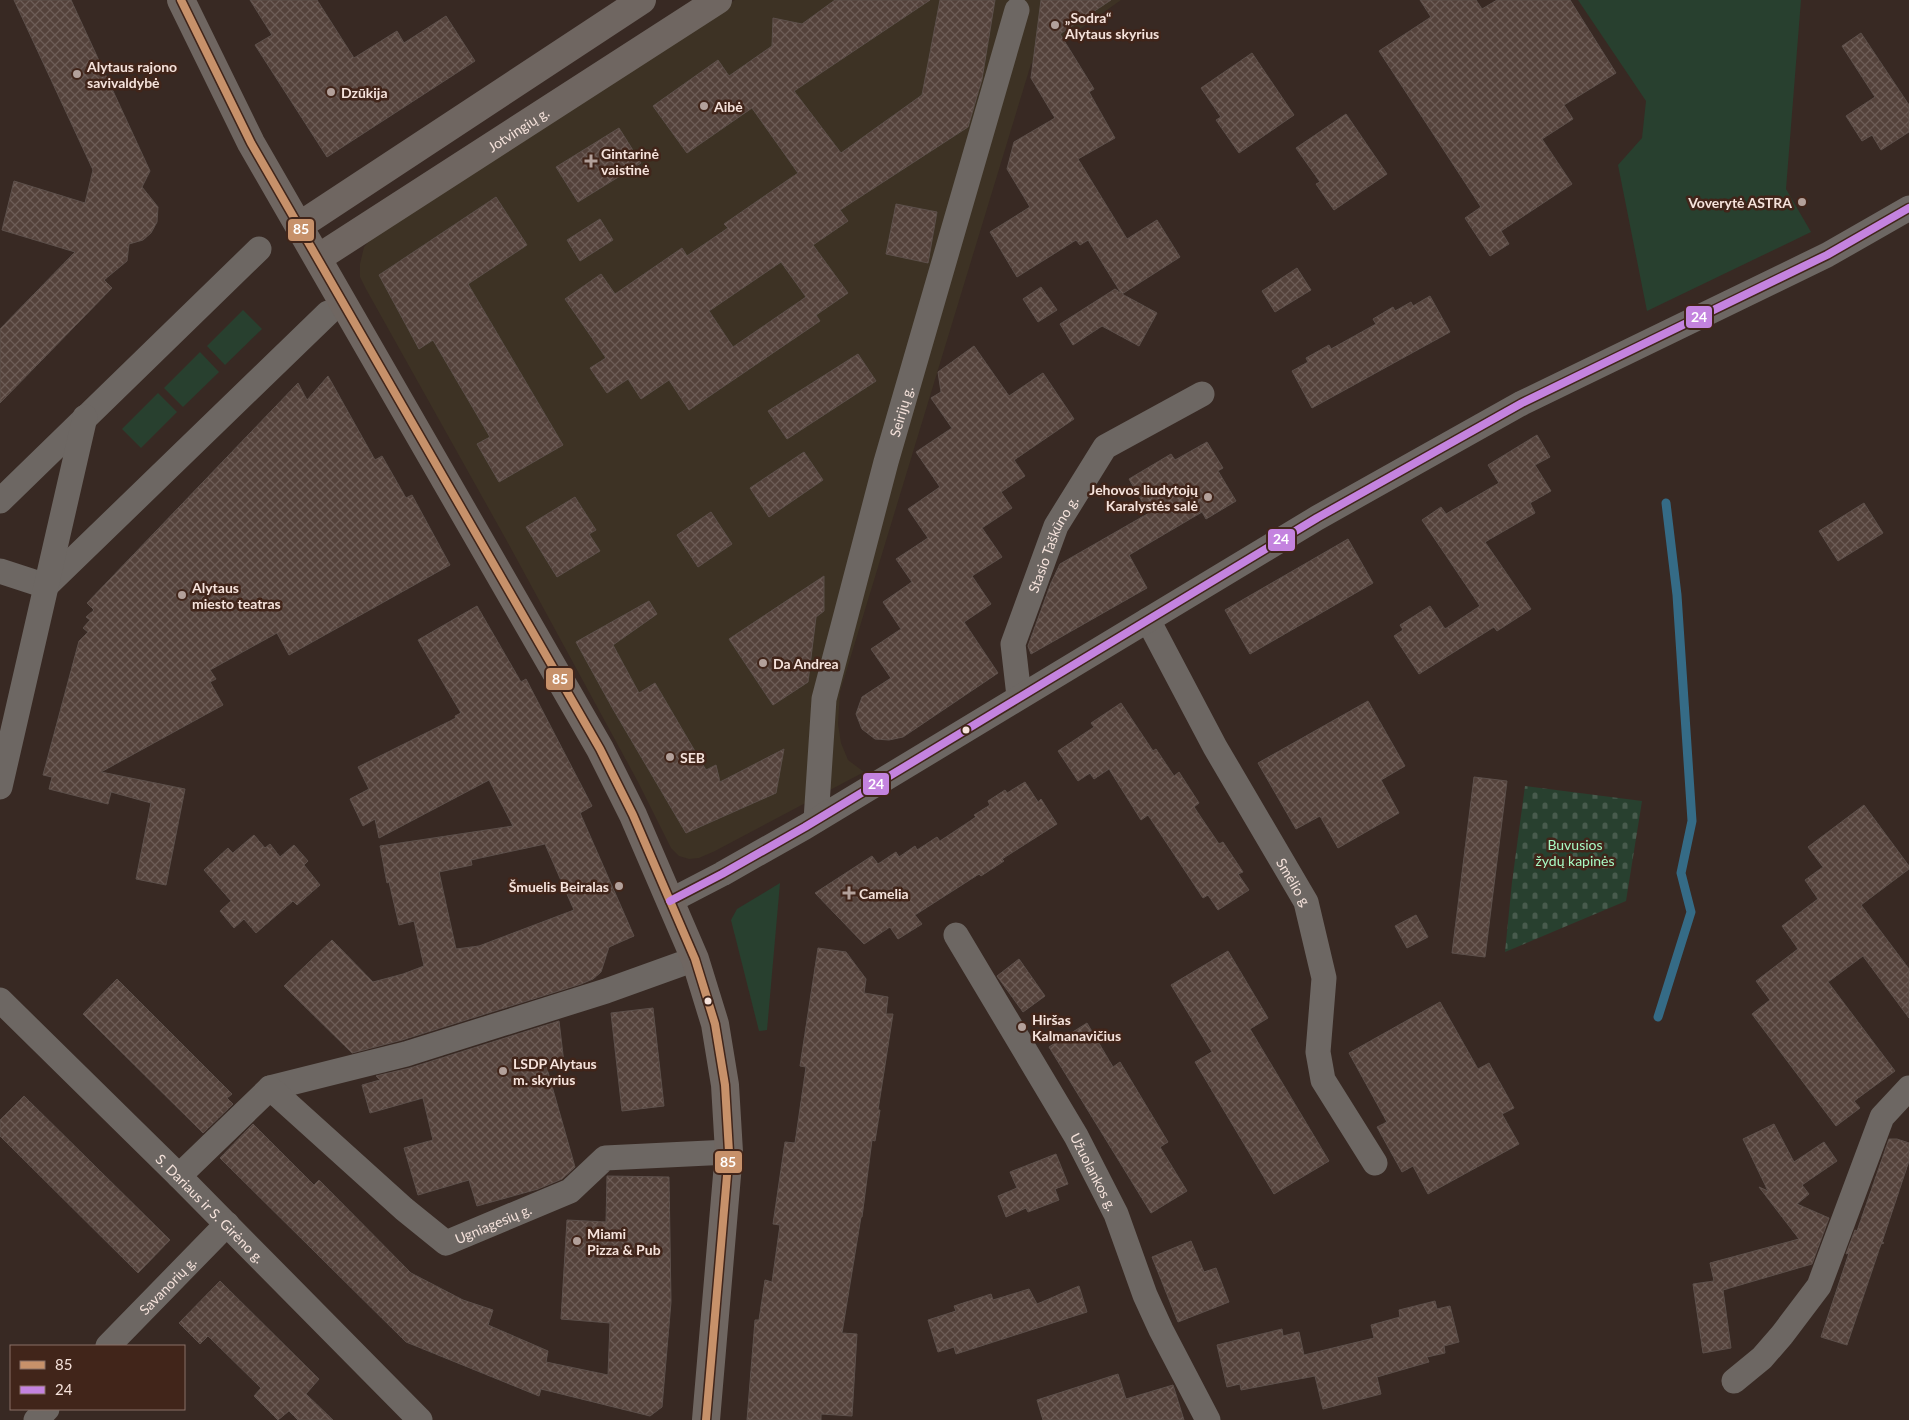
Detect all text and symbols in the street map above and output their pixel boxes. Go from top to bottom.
place label: „Sodra“ Alytaus skyrius [1064,9,1159,42]
marker: „Sodra“ Alytaus skyrius [1049,19,1061,31]
place label: Alytaus rajono savivaldybė [86,58,177,91]
marker: Alytaus rajono savivaldybė [71,68,83,80]
place label: Dzūkija [341,84,388,101]
marker: Dzūkija [325,86,337,98]
place label: Aibė [713,98,743,115]
marker: Aibė [698,100,710,112]
street label: Jotvingių g. [484,103,552,155]
place label: Gintarinė vaistinė [601,145,659,178]
marker: Gintarinė vaistinė [585,155,597,167]
place label: Voverytė ASTRA [1687,194,1792,211]
marker: Voverytė ASTRA [1796,196,1808,208]
line badge: 85 [287,218,315,242]
text: 85 [293,220,309,237]
line badge: 24 [1685,305,1713,329]
text: 24 [1691,308,1707,325]
street label: Seirijų g. [885,384,916,439]
place label: Jehovos liudytojų Karalystės salė [1089,481,1199,514]
marker: Jehovos liudytojų Karalystės salė [1202,491,1214,503]
street label: Stasio Taškūno g. [1024,492,1081,595]
line badge: 24 [1267,528,1296,552]
text: 24 [1273,530,1289,547]
place label: Alytaus miesto teatras [191,579,281,612]
marker: Alytaus miesto teatras [176,589,188,601]
place label: Da Andrea [773,655,839,672]
marker: Da Andrea [757,657,769,669]
line badge: 85 [545,667,574,691]
text: 85 [552,670,568,687]
unlabelled marker [961,725,971,735]
place label: SEB [680,749,705,766]
marker: SEB [664,751,676,763]
line badge: 24 [862,772,890,796]
text: 24 [868,775,884,792]
park label: Buvusios žydų kapinės [1535,836,1615,869]
street label: Smėlio g. [1273,855,1315,909]
place label: Šmuelis Beiralas [509,878,609,895]
marker: Šmuelis Beiralas [613,880,625,892]
place label: Camelia [859,885,909,902]
marker: Camelia [843,887,855,899]
unlabelled marker [703,996,713,1006]
place label: Hiršas Kalmanavičius [1032,1011,1121,1044]
marker: Hiršas Kalmanavičius [1016,1021,1028,1033]
place label: LSDP Alytaus m. skyrius [513,1055,597,1088]
marker: LSDP Alytaus m. skyrius [497,1065,509,1077]
street label: Užuolankos g. [1067,1130,1121,1213]
street label: S. Dariaus ir S. Girėno g. [153,1150,268,1266]
line badge: 85 [714,1150,743,1174]
text: 85 [720,1153,736,1170]
street label: Ugniagesių g. [452,1200,534,1247]
place label: Miami Pizza & Pub [587,1225,661,1258]
marker: Miami Pizza & Pub [571,1235,583,1247]
street label: Savanorių g. [135,1253,199,1318]
legend [10,1345,185,1410]
text: 85 [55,1355,72,1373]
text: 24 [55,1380,73,1398]

